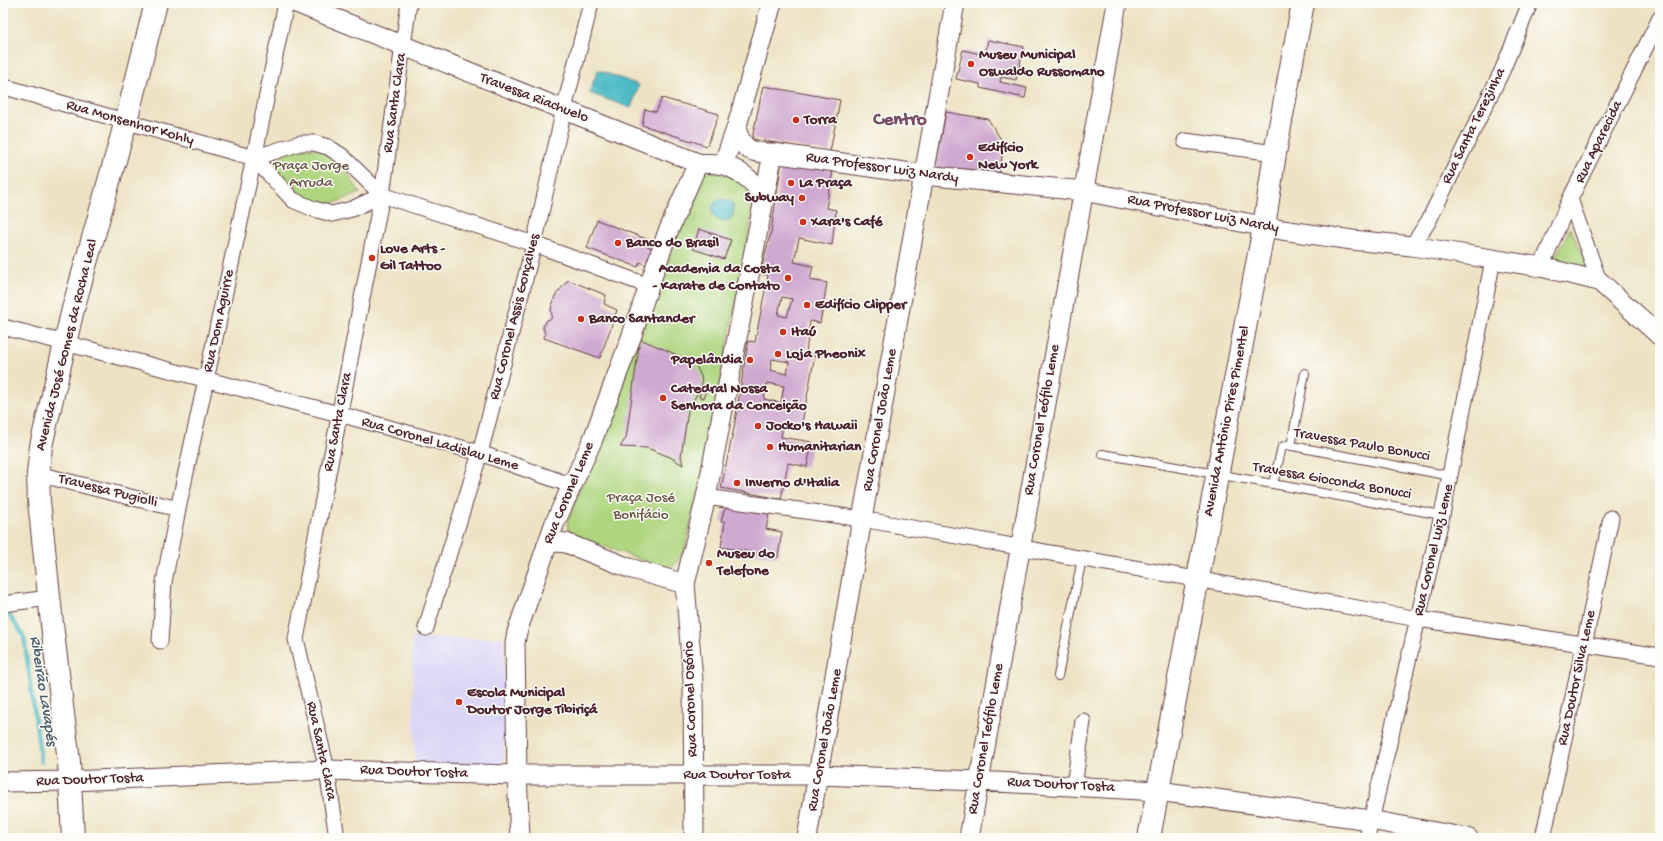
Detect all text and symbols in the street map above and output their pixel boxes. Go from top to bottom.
place label: Museu Municipal Oswaldo Russomano [979,46,1105,81]
street label: Rua Santa Clara [379,51,411,154]
marker: Museu Municipal Oswaldo Russomano [966,59,976,69]
street label: Rua Santa Terezinha [1438,64,1510,187]
street label: Travessa Riachuelo [476,69,591,127]
street label: Rua Monsenhor Kohly [64,96,197,150]
street label: Rua Aparecida [1571,97,1627,186]
district label: Centro [872,109,927,132]
place label: Torra [803,111,837,129]
marker: Torra [791,115,801,125]
place label: Edifício New York [978,139,1040,174]
street label: Rua Professor Luiz Nardy [805,148,960,188]
marker: Edifício New York [965,152,975,162]
park label: Praça Jorge Arruda [272,157,349,192]
place label: La Praça [799,174,852,192]
marker: La Praça [786,178,796,188]
place label: Subway [745,189,795,207]
street label: Rua Professor Luiz Nardy [1126,190,1281,238]
marker: Subway [797,193,807,203]
place label: Xara's Café [810,213,884,231]
marker: Xara's Café [798,217,808,227]
street label: Rua Coronel Assis Gonçalves [486,232,544,402]
place label: Banco do Brasil [625,234,720,252]
street label: Avenida José Gomes da Rocha Leal [32,237,102,453]
marker: Banco do Brasil [613,238,623,248]
place label: Love Arts - Gil Tattoo [380,240,446,275]
marker: Love Arts - Gil Tattoo [367,253,377,263]
place label: Academia da Costa - Karate de Contato [653,260,781,295]
street label: Rua Dom Aguirre [199,268,239,374]
marker: Academia da Costa - Karate de Contato [783,273,793,283]
place label: Edifício Clipper [815,296,908,314]
marker: Edifício Clipper [802,300,812,310]
place label: Banco Santander [588,310,696,328]
marker: Banco Santander [576,314,586,324]
place label: Itaú [791,323,817,341]
street label: Avenida Antônio Pires Pimentel [1200,324,1254,518]
marker: Itaú [778,327,788,337]
street label: Rua Coronel Teófilo Leme [1020,343,1064,497]
place label: Loja Pheonix [786,345,866,363]
street label: Rua Coronel João Leme [859,347,901,493]
marker: Loja Pheonix [773,349,783,359]
place label: Papelândia [670,351,743,369]
marker: Papelândia [745,355,755,365]
street label: Rua Santa Clara [320,370,357,473]
place label: Catedral Nossa Senhora da Conceição [670,380,807,415]
marker: Catedral Nossa Senhora da Conceição [658,393,668,403]
street label: Rua Coronel Ladislau Leme [359,413,521,475]
place label: Jocko's Hawaii [765,417,858,435]
marker: Jocko's Hawaii [753,421,763,431]
street label: Travessa Paulo Bonucci [1291,424,1432,466]
place label: Humanitarian [778,438,862,456]
street label: Rua Coronel Leme [539,439,599,547]
marker: Humanitarian [765,442,775,452]
street label: Travessa Gioconda Bonucci [1250,458,1413,504]
street label: Travessa Pugiolli [56,470,159,512]
place label: Inverno d'Italia [745,474,840,492]
marker: Inverno d'Italia [732,478,742,488]
street label: Rua Coronel Luiz Leme [1410,482,1458,618]
park label: Praça José Bonifácio [606,489,675,524]
place label: Museu do Telefone [716,545,775,580]
marker: Museu do Telefone [704,558,714,568]
street label: Rua Doutor Silva Leme [1554,608,1600,747]
water label: Ribeirão Lavapés [24,635,60,750]
street label: Rua Coronel Osório [680,640,702,757]
street label: Rua Coronel Teófilo Leme [964,662,1008,816]
street label: Rua Coronel João Leme [804,667,846,813]
place label: Escola Municipal Doutor Jorge Tibiriçá [465,684,598,719]
marker: Escola Municipal Doutor Jorge Tibiriçá [454,697,464,707]
street label: Rua Santa Clara [302,700,340,803]
street label: Rua Doutor Tosta [360,761,469,783]
street label: Rua Doutor Tosta [683,766,792,784]
street label: Rua Doutor Tosta [36,769,145,791]
street label: Rua Doutor Tosta [1007,773,1116,797]

